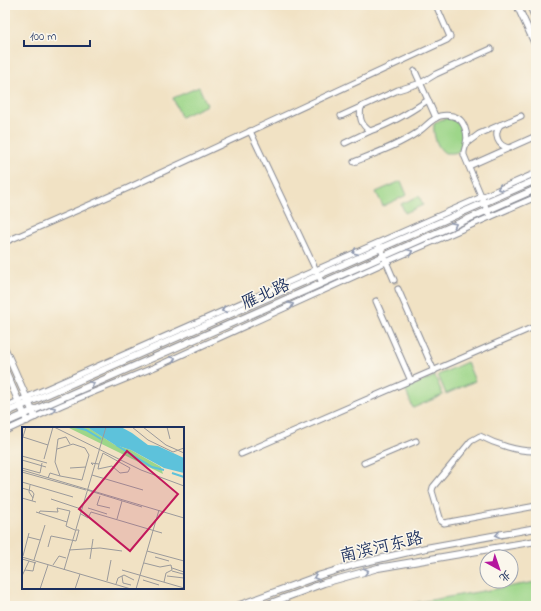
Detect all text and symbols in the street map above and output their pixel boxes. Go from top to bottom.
scale bar [24,22,90,48]
text: 100 m [30,28,57,46]
one-way arrow [497,184,504,192]
one-way arrow [450,222,458,230]
one-way arrow [352,247,360,255]
one-way arrow [406,248,413,256]
street label: 雁北路 [237,273,294,316]
one-way arrow [287,302,295,310]
one-way arrow [220,305,228,313]
one-way arrow [169,355,176,363]
one-way arrow [88,381,95,389]
one-way arrow [49,406,57,414]
inset map [22,427,184,589]
street label: 南滨河东路 [337,526,426,569]
one-way arrow [495,531,501,539]
north arrow [479,549,519,589]
text: 北 [495,566,514,586]
one-way arrow [362,567,369,576]
one-way arrow [313,572,320,581]

